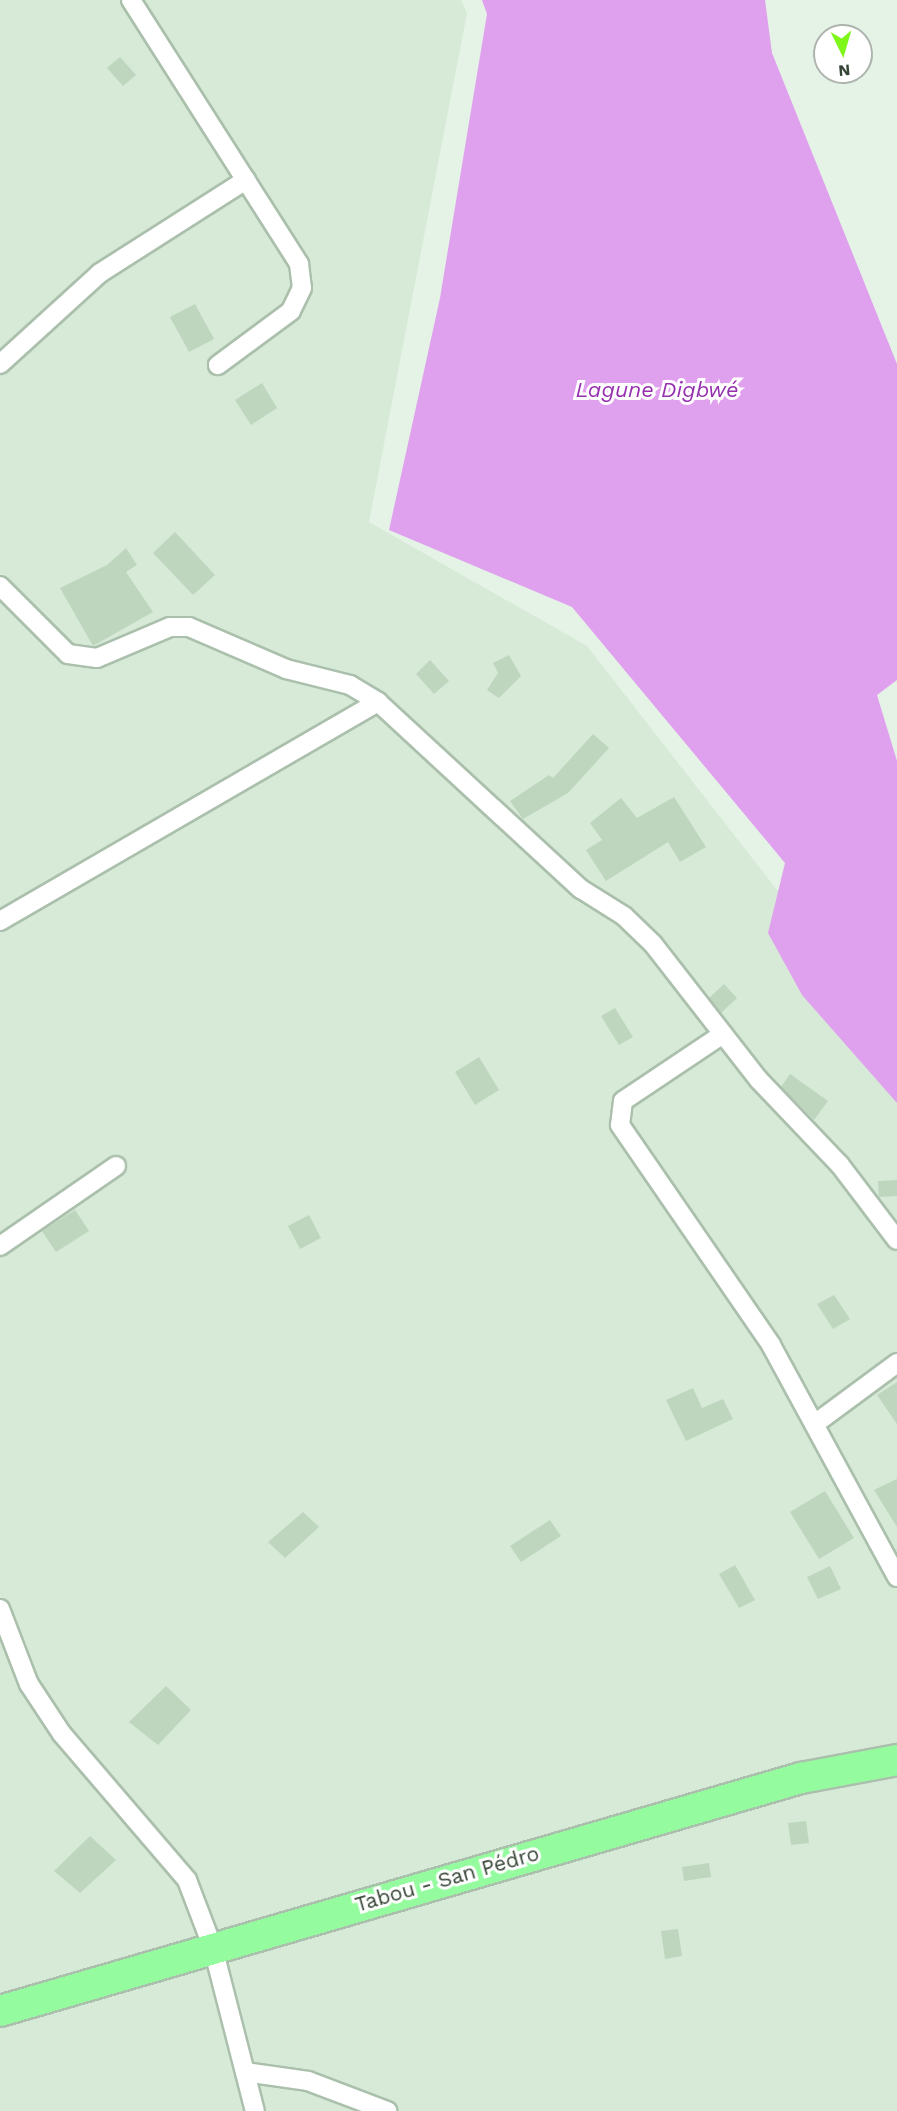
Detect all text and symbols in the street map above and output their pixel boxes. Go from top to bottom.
north arrow [813,24,873,84]
text: N [838,60,851,80]
water label: Lagune Digbwé [575,377,739,403]
street label: Tabou - San Pédro [352,1841,542,1917]

